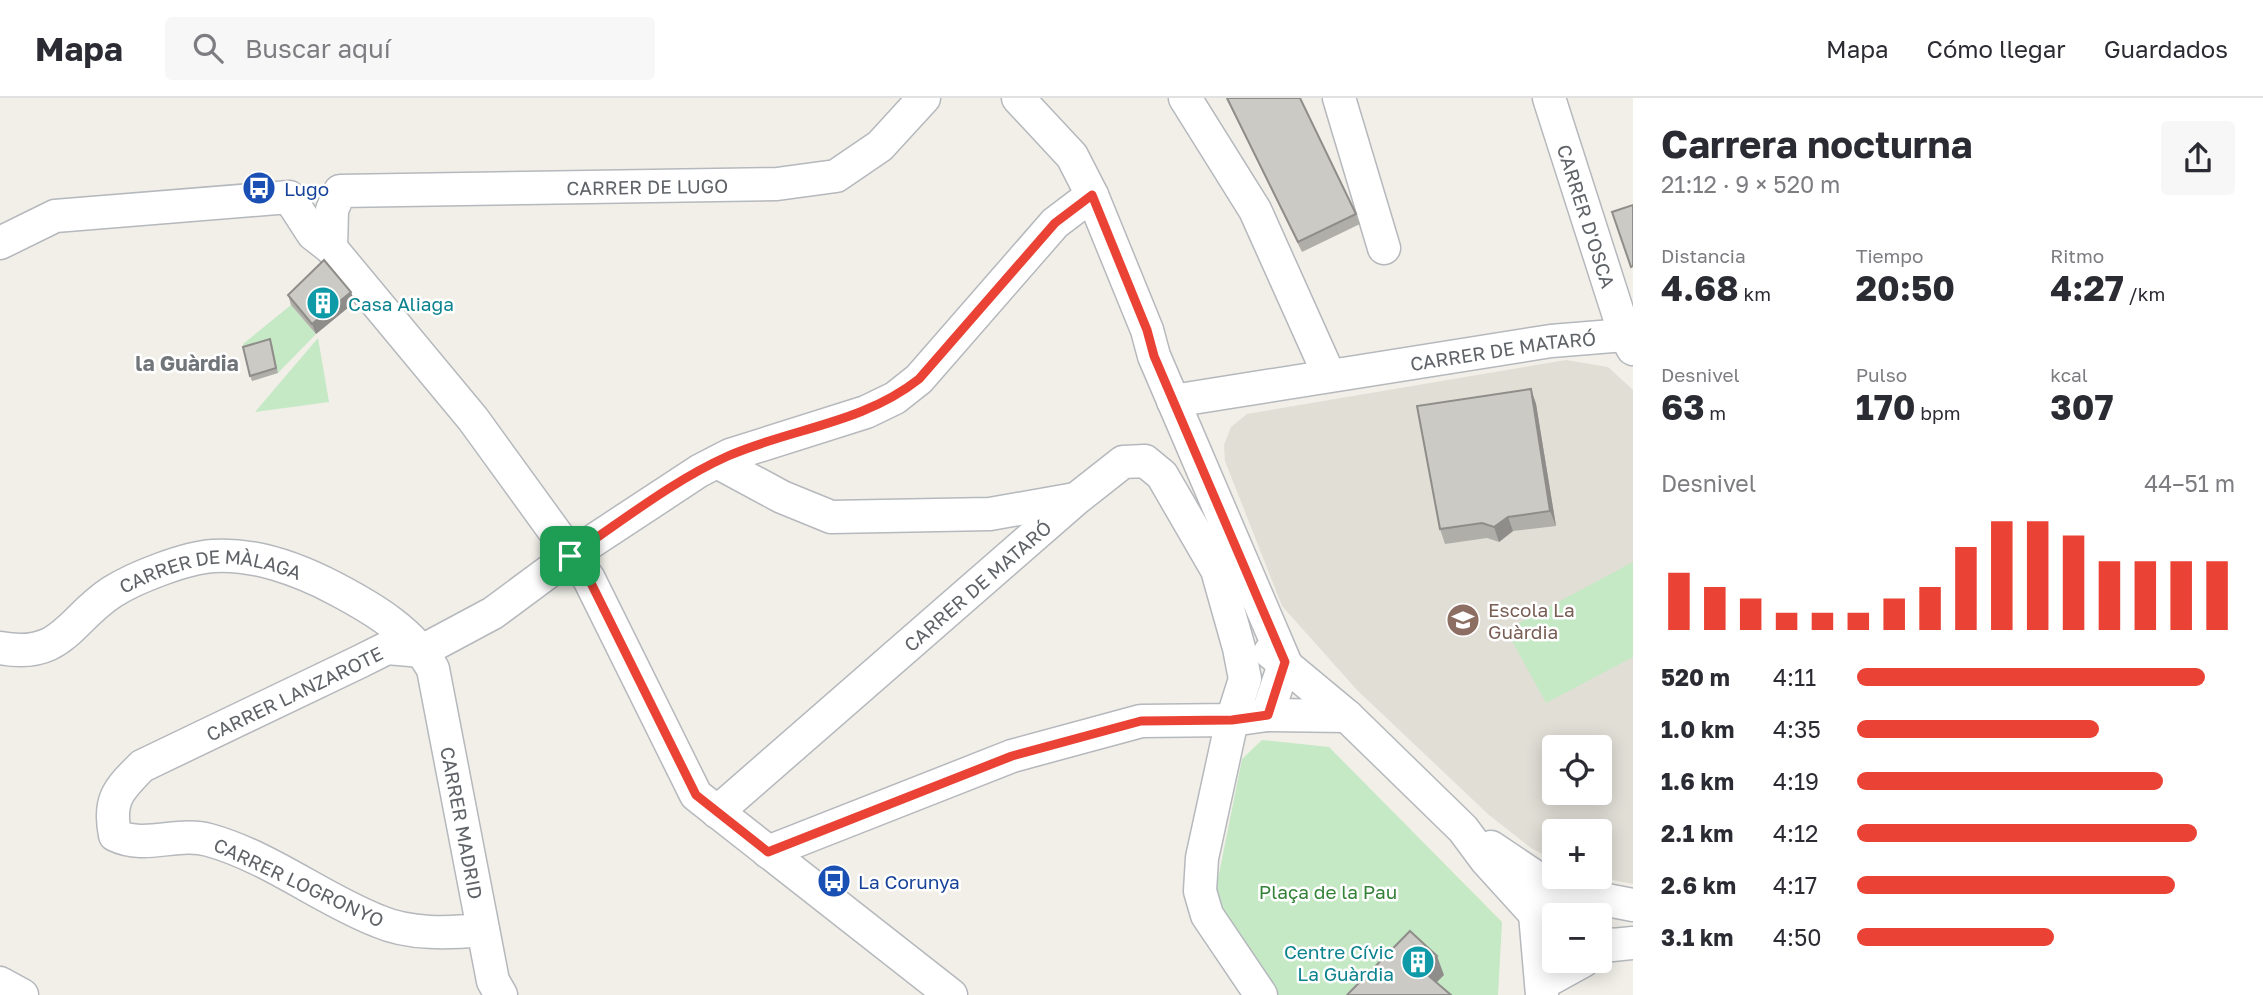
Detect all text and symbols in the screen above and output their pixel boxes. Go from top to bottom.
search box [165,17,655,80]
text: Mapa [35,29,123,68]
icon: search [189,29,227,67]
text: Buscar aquí [245,33,391,64]
text: Mapa [1826,34,1889,63]
text: Cómo llegar [1927,34,2066,63]
text: Guardados [2104,34,2228,63]
text: Carrera nocturna [1661,121,1973,166]
button: share [2161,121,2235,195]
street label: CARRER D'OSCA [1553,141,1621,291]
bus stop icon: Lugo [240,169,278,207]
text: 21:12 · 9 × 520 m [1661,170,1840,198]
street label: CARRER DE LUGO [566,173,728,199]
place label: Lugo [284,177,329,200]
text: Distancia [1661,244,1746,267]
text: Tiempo [1856,244,1923,267]
text: Ritmo [2050,244,2104,267]
text: 4.68 [1661,267,1739,309]
text: 20:50 [1856,267,1955,309]
text: 4:27 [2050,267,2124,309]
text: km [1739,282,1771,305]
text: /km [2124,282,2165,305]
building icon: Casa Aliaga [304,284,342,322]
place label: Casa Aliaga [348,292,454,315]
street label: CARRER DE MATARÓ [1408,326,1597,375]
district label: la Guàrdia [135,350,239,376]
text: Desnivel [1661,363,1740,386]
text: Pulso [1856,363,1907,386]
text: kcal [2050,363,2088,386]
text: 63 [1661,386,1705,428]
text: 170 [1856,386,1916,428]
text: 307 [2050,386,2114,428]
text: m [1705,401,1726,424]
text: bpm [1916,401,1960,424]
text: Desnivel [1661,469,1756,497]
text: 44–51 m [2144,469,2235,497]
street label: CARRER DE MATARÓ [899,515,1055,656]
pin [540,526,600,586]
icon: arrive [551,537,589,575]
street label: CARRER DE MÀLAGA [115,544,305,597]
place label: Escola La Guàrdia [1488,598,1575,643]
school or university icon: Escola La Guàrdia [1444,601,1482,639]
street label: CARRER LANZAROTE [202,641,386,745]
text: 520 m [1661,663,1730,691]
text: 4:11 [1773,663,1816,691]
text: 1.0 km [1661,715,1734,743]
text: 4:35 [1773,715,1821,743]
map controls [1542,735,1612,973]
button: locate [1542,735,1612,805]
street label: CARRER MADRID [437,745,489,901]
text: 1.6 km [1661,767,1734,795]
text: 4:19 [1773,767,1819,795]
button: + [1542,819,1612,889]
text: 2.1 km [1661,819,1733,847]
text: 4:12 [1773,819,1818,847]
street label: CARRER LOGRONYO [210,832,388,932]
bus stop icon: La Corunya [815,862,853,900]
place label: La Corunya [858,870,960,893]
text: 2.6 km [1661,871,1736,899]
text: 4:17 [1773,871,1817,899]
park label: Plaça de la Pau [1259,880,1397,903]
button: − [1542,903,1612,973]
text: 3.1 km [1661,923,1733,951]
text: 4:50 [1773,923,1822,951]
place label: Centre Cívic La Guàrdia [1284,940,1394,985]
building icon: Centre Cívic La Guàrdia [1399,943,1437,981]

